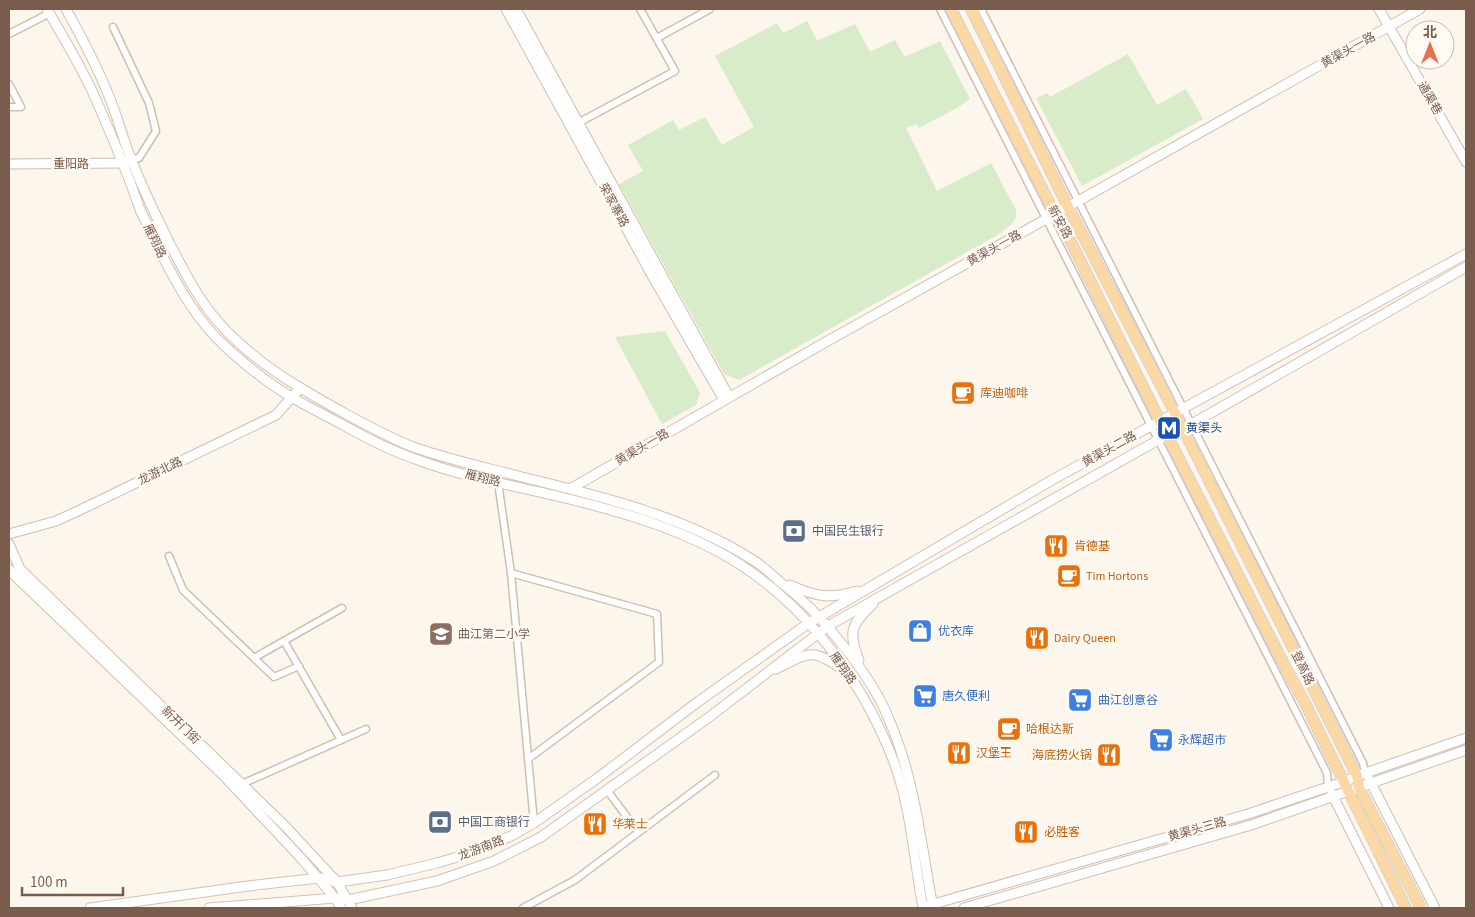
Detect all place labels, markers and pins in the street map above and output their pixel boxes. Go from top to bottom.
cafe icon: 库迪咖啡 [950,380,976,406]
place label: 库迪咖啡 [980,385,1028,402]
metro station icon: 黄渠头 [1156,415,1182,441]
place label: 黄渠头 [1186,420,1222,437]
bank icon: 中国民生银行 [781,518,807,544]
place label: 中国民生银行 [812,523,884,540]
restaurant icon: 肯德基 [1043,533,1069,559]
place label: 肯德基 [1074,538,1110,555]
cafe icon: Tim Hortons [1056,563,1082,589]
place label: Tim Hortons [1086,568,1148,585]
shop icon: 优衣库 [907,618,933,644]
school or university icon: 曲江第二小学 [428,621,454,647]
place label: 优衣库 [938,623,974,640]
restaurant icon: Dairy Queen [1024,625,1050,651]
place label: 曲江第二小学 [458,626,530,643]
place label: Dairy Queen [1054,630,1116,647]
supermarket icon: 唐久便利 [912,683,938,709]
supermarket icon: 曲江创意谷 [1067,687,1093,713]
place label: 唐久便利 [942,688,990,705]
place label: 曲江创意谷 [1098,692,1158,709]
cafe icon: 哈根达斯 [996,716,1022,742]
place label: 哈根达斯 [1026,721,1074,738]
supermarket icon: 永辉超市 [1148,727,1174,753]
place label: 永辉超市 [1178,732,1226,749]
restaurant icon: 汉堡王 [946,740,972,766]
restaurant icon: 海底捞火锅 [1096,742,1122,768]
place label: 汉堡王 [976,745,1012,762]
place label: 海底捞火锅 [1032,747,1092,764]
bank icon: 中国工商银行 [427,809,453,835]
restaurant icon: 华莱士 [582,811,608,837]
place label: 中国工商银行 [458,814,530,831]
place label: 华莱士 [612,816,648,833]
restaurant icon: 必胜客 [1013,819,1039,845]
place label: 必胜客 [1044,824,1080,841]

